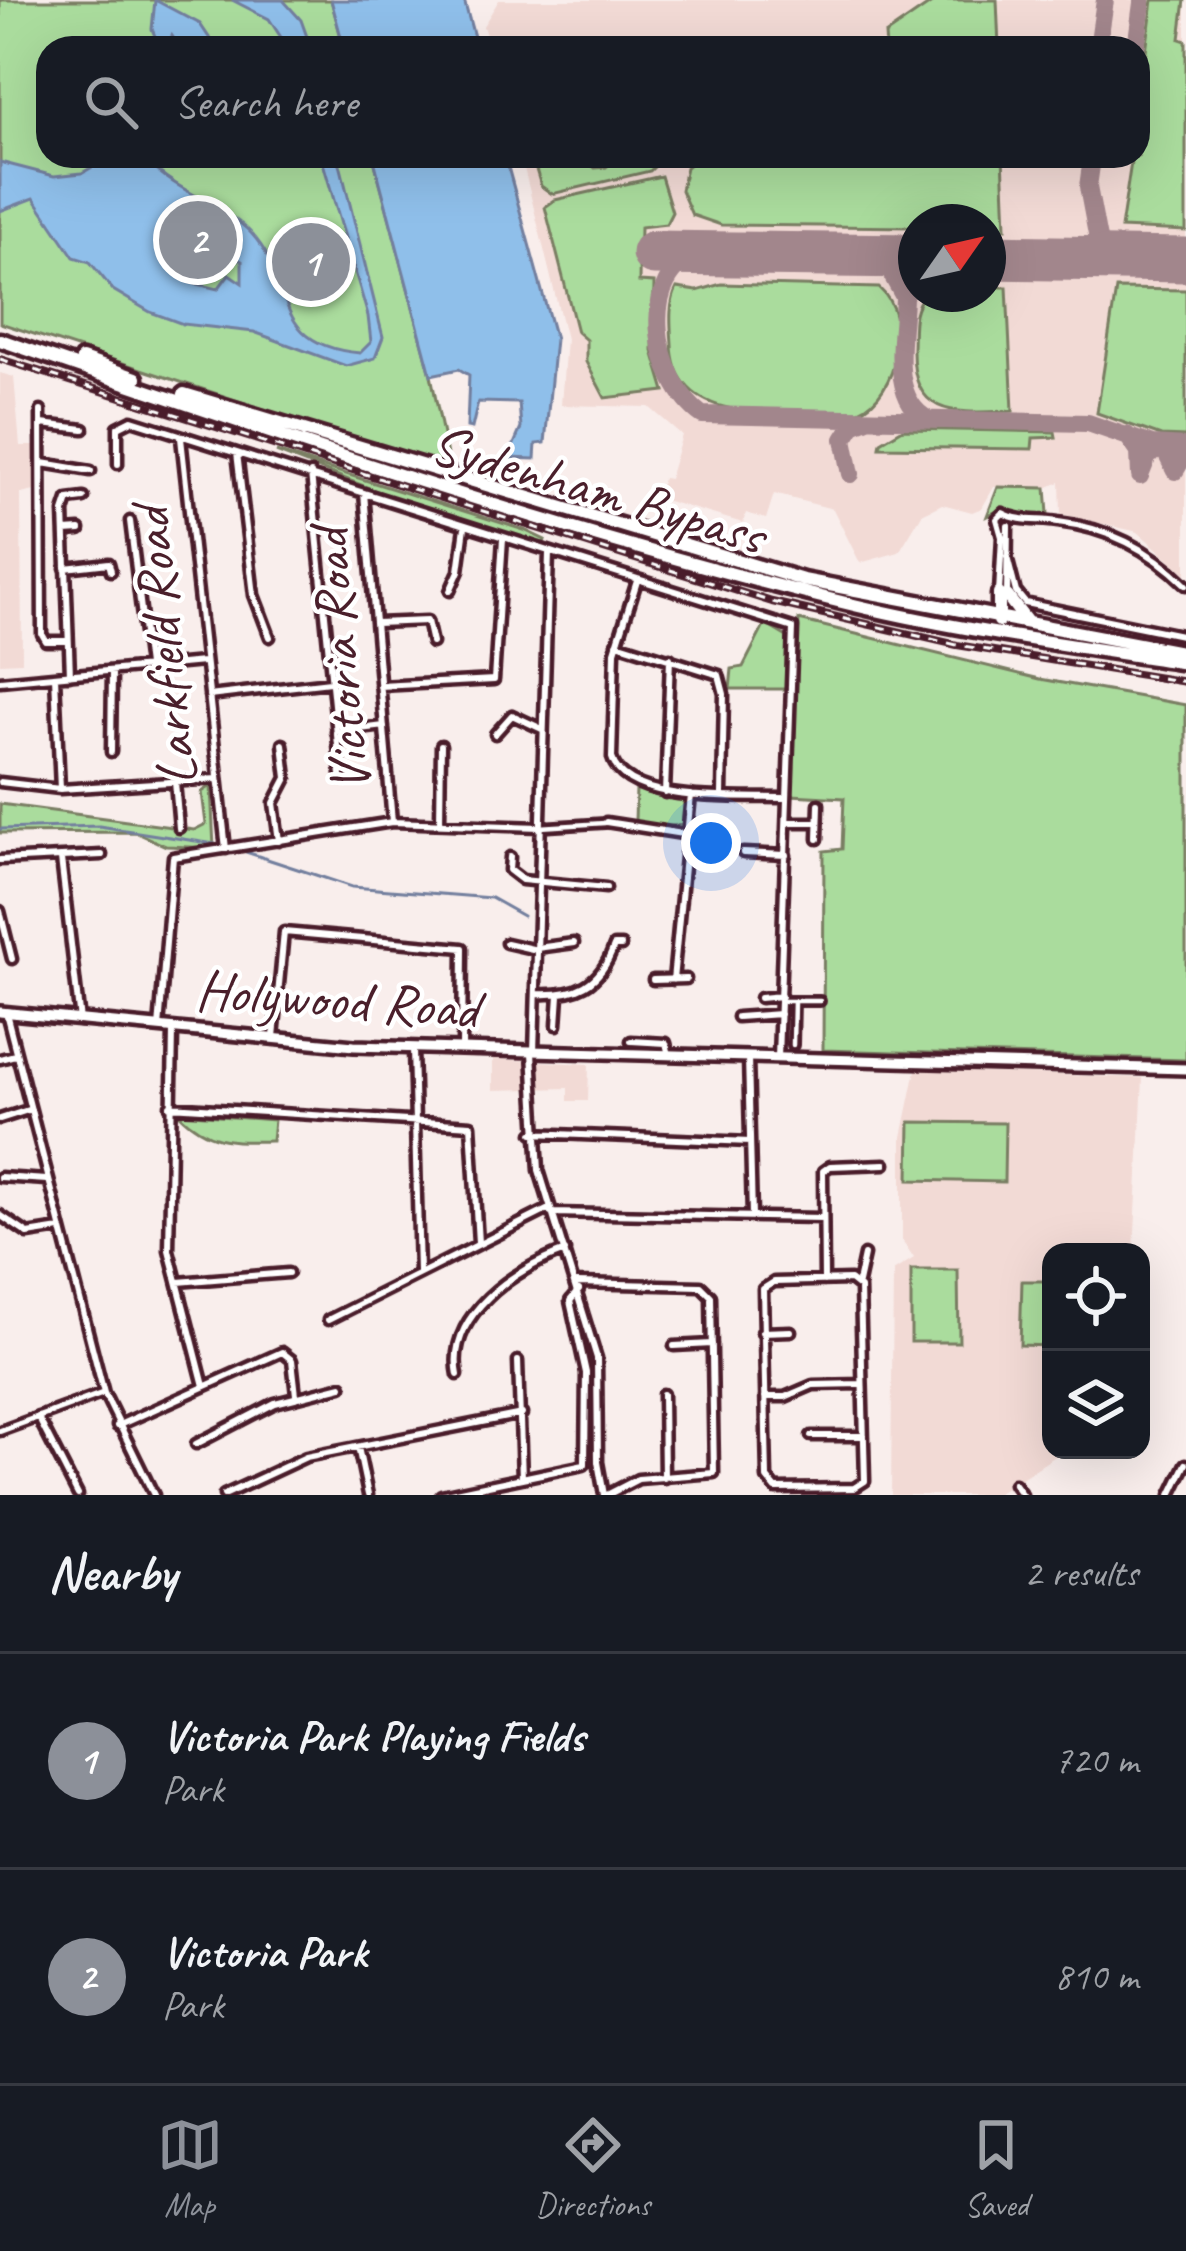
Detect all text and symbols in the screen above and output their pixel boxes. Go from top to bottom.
search box [36,36,1150,168]
icon: search [78,69,144,135]
text: Search here [174,74,357,131]
pin: 2 [159,195,237,285]
north arrow [898,204,1006,312]
pin: 1 [272,217,350,307]
street label: Sydenham Bypass [423,407,778,572]
street label: Larkfield Road [112,496,213,789]
street label: Victoria Road [291,518,386,795]
your location [681,813,741,873]
street label: Holywood Road [194,953,489,1045]
map controls [1042,1243,1150,1459]
button: locate [1042,1243,1150,1351]
button: layers [1042,1351,1150,1459]
text: Nearby [48,1541,176,1605]
text: 2 results [1024,1549,1138,1598]
text: Victoria Park Playing Fields [162,1708,584,1765]
text: 1 [78,1736,96,1785]
text: 720 m [1054,1736,1138,1785]
text: Park [162,1765,224,1814]
text: Victoria Park [162,1924,367,1981]
text: 2 [78,1952,96,2001]
text: 810 m [1054,1952,1138,2001]
text: Park [162,1981,224,2030]
tab: Map [157,2112,223,2226]
tab: Directions [536,2112,650,2226]
tab: Saved [963,2112,1029,2226]

